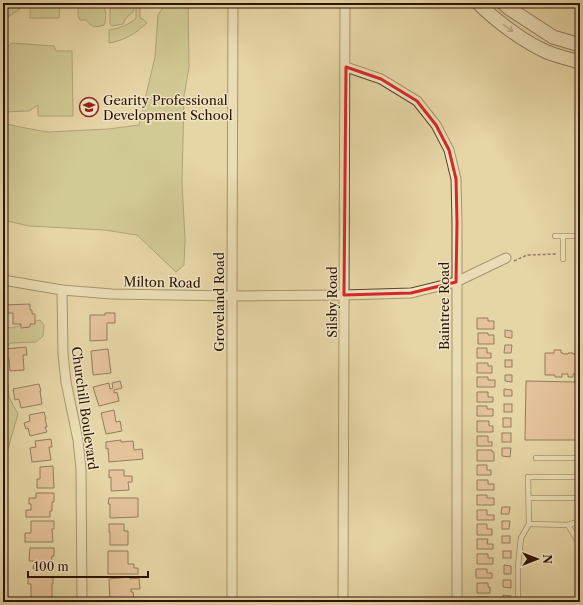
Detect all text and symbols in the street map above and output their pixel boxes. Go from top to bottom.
one-way arrow [502,24,513,32]
place label: Gearity Professional Development School [103,92,233,123]
school or university icon: Gearity Professional Development School [78,96,100,118]
street label: Groveland Road [211,252,227,352]
street label: Baintree Road [436,262,452,350]
street label: Silsby Road [324,266,340,338]
street label: Milton Road [123,273,201,291]
street label: Churchill Boulevard [68,345,102,471]
north arrow [517,539,557,579]
scale bar [28,553,148,579]
text: N [540,554,554,564]
text: 100 m [34,559,69,574]

